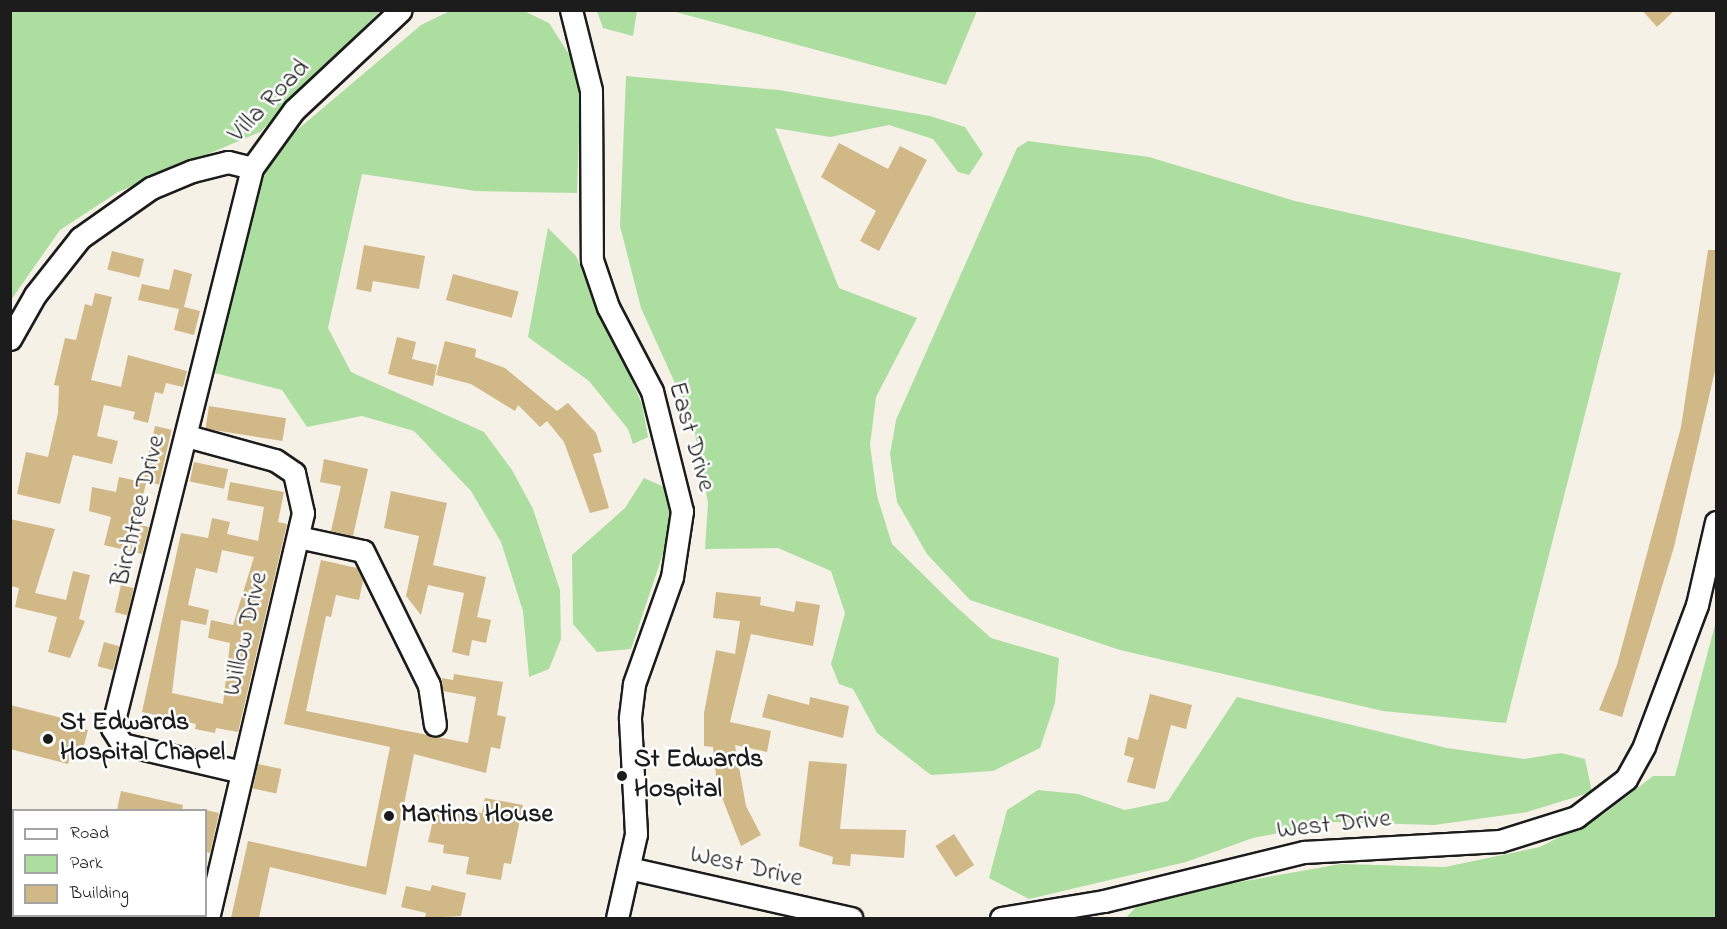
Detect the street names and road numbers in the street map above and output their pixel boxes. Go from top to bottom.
street label: Villa Road [223,54,317,150]
street label: East Drive [659,379,721,495]
street label: Birchtree Drive [106,432,174,590]
street label: Willow Drive [218,569,276,699]
street label: West Drive [1275,804,1393,848]
street label: West Drive [687,840,805,896]

